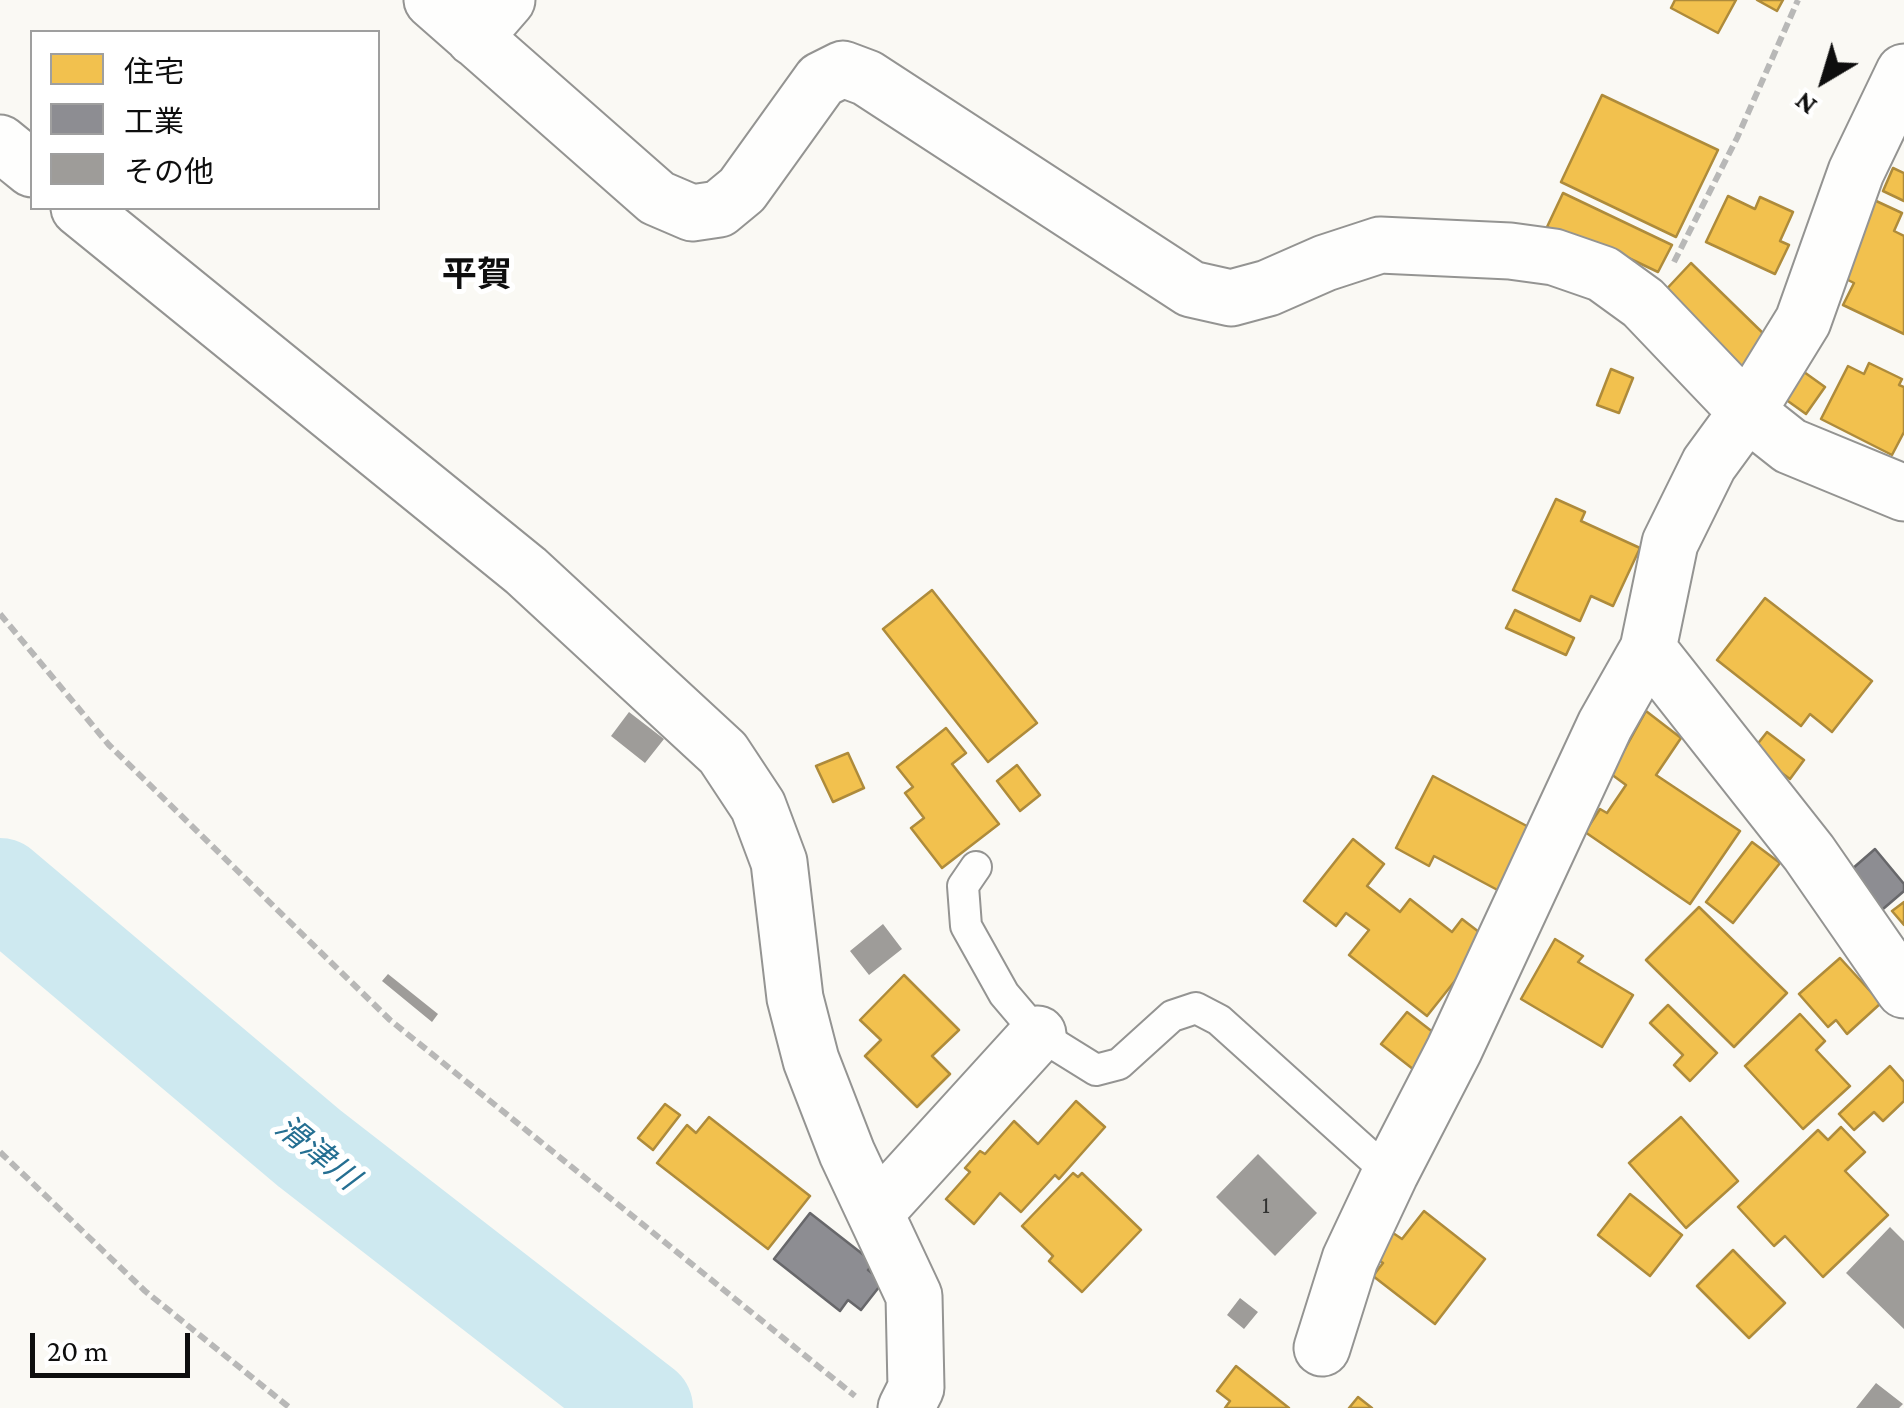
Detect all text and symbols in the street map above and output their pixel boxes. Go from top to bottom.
legend [30,30,380,210]
north arrow [1774,30,1874,130]
text: 住宅 [124,55,184,88]
text: N [1788,86,1822,122]
text: 工業 [124,105,184,138]
text: その他 [124,155,214,188]
district label: 平賀 [442,254,512,296]
water label: 滑津川 [268,1108,366,1198]
house number: 1 [1262,1190,1270,1220]
scale bar [35,1313,195,1375]
text: 20 m [47,1334,108,1367]

